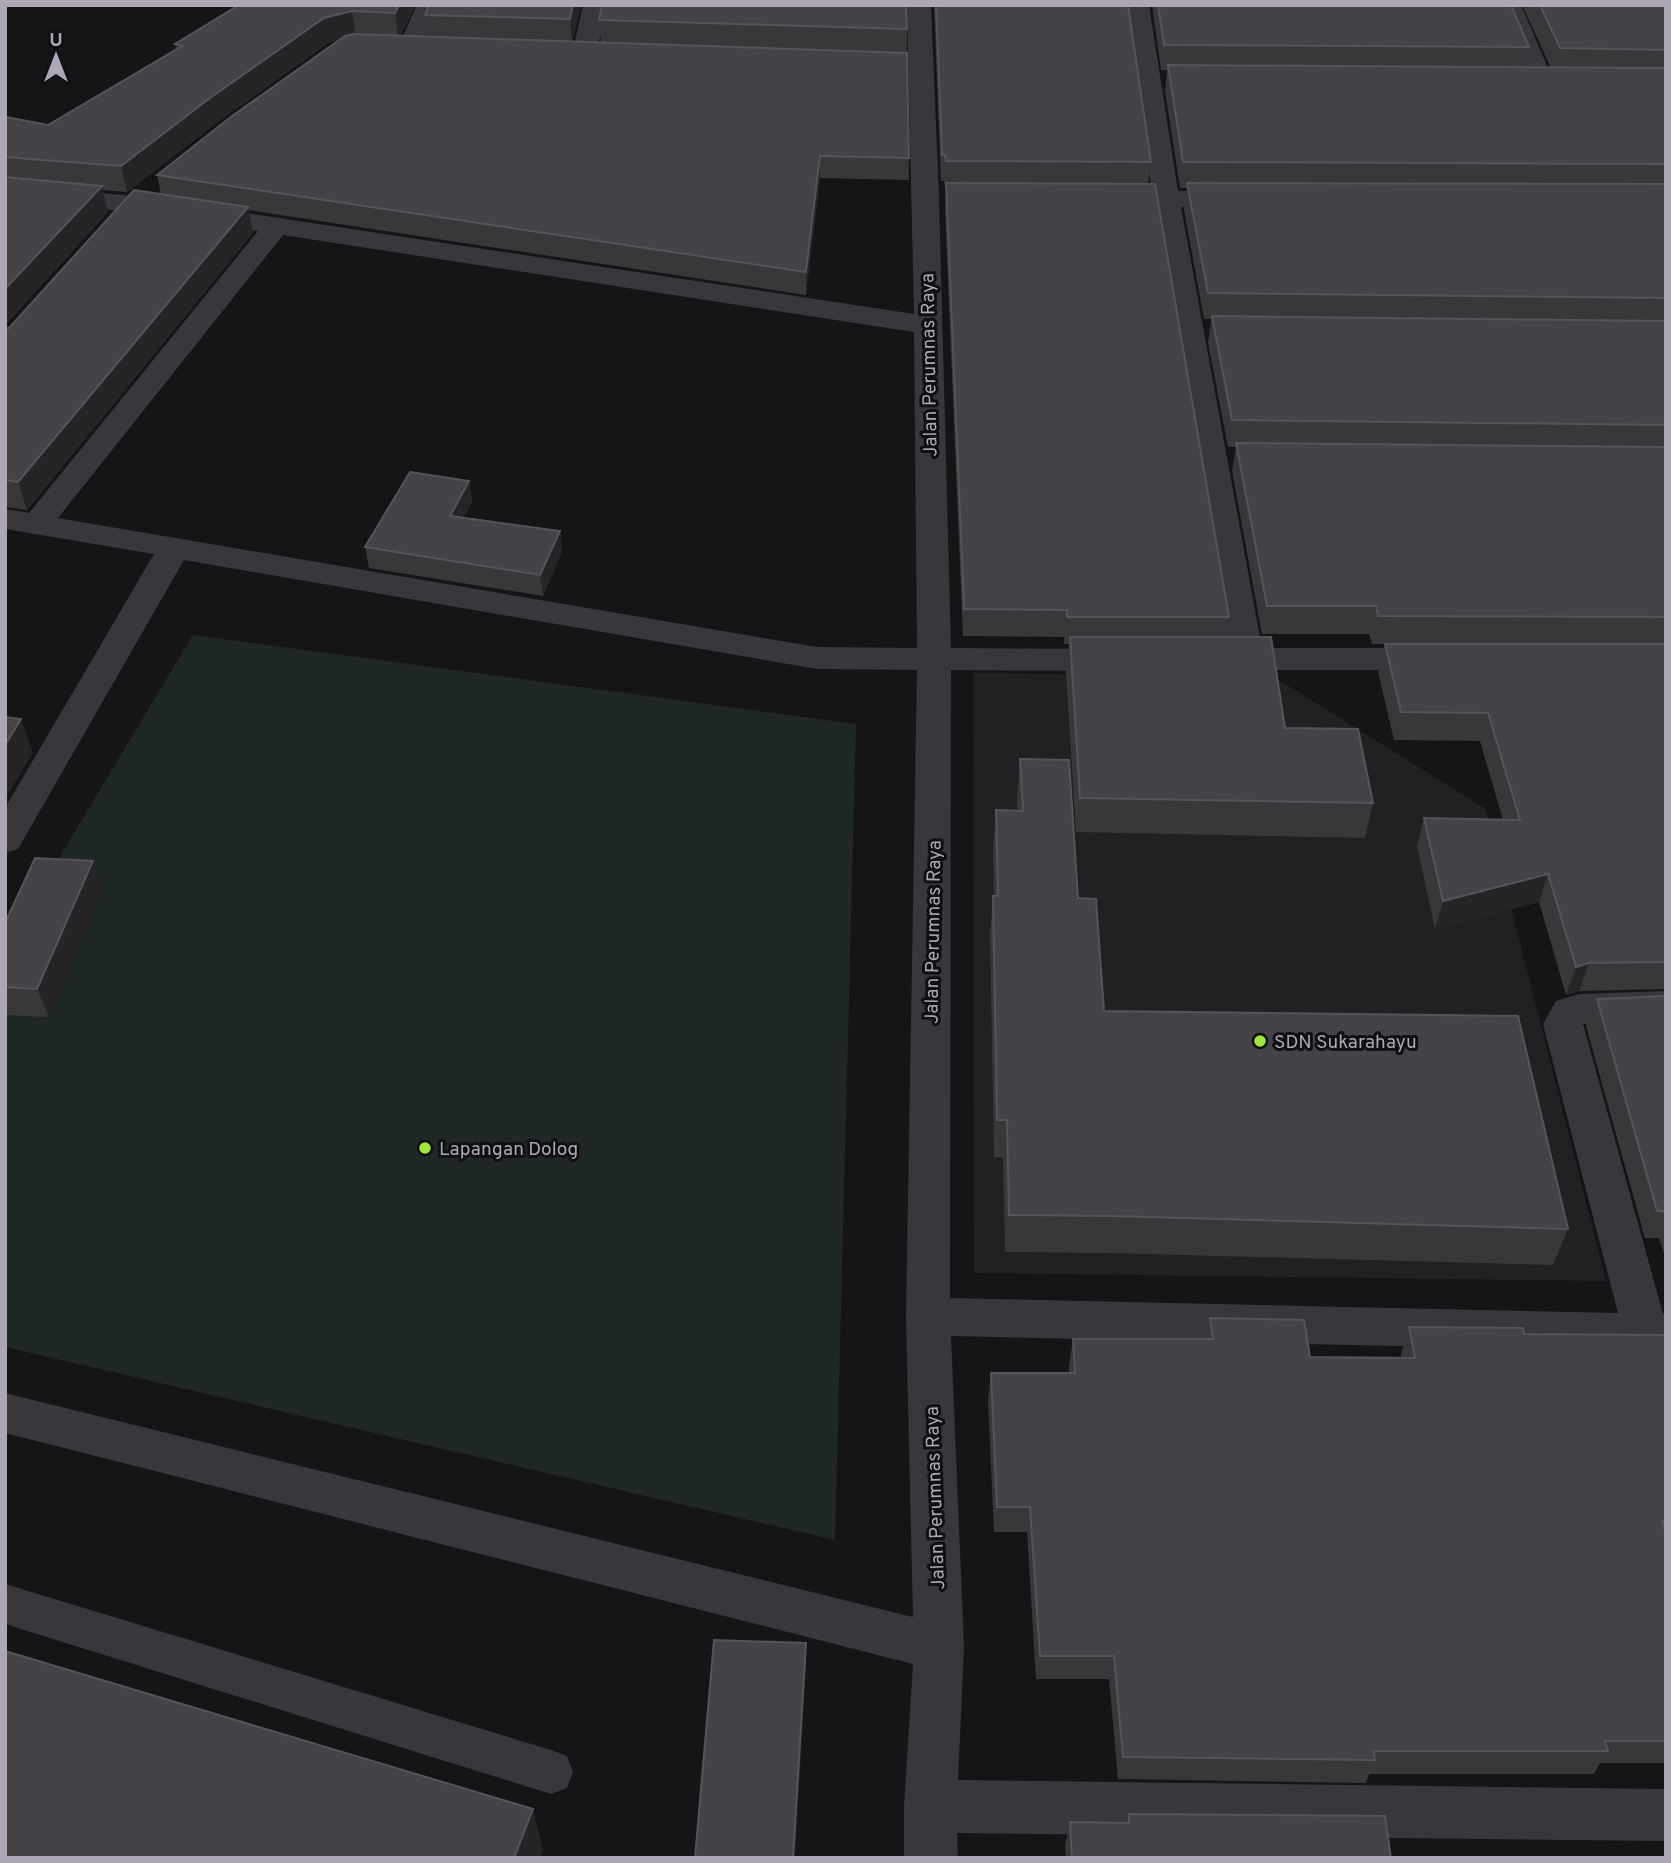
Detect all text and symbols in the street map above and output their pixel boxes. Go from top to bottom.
north arrow [21,21,91,91]
text: U [49,29,63,53]
street label: Jalan Perumnas Raya [916,273,944,457]
street label: Jalan Perumnas Raya [920,840,948,1024]
place label: SDN Sukarahayu [1274,1031,1417,1055]
marker: SDN Sukarahayu [1252,1033,1268,1049]
place label: Lapangan Dolog [439,1138,578,1162]
marker: Lapangan Dolog [417,1140,433,1156]
street label: Jalan Perumnas Raya [921,1406,951,1590]

